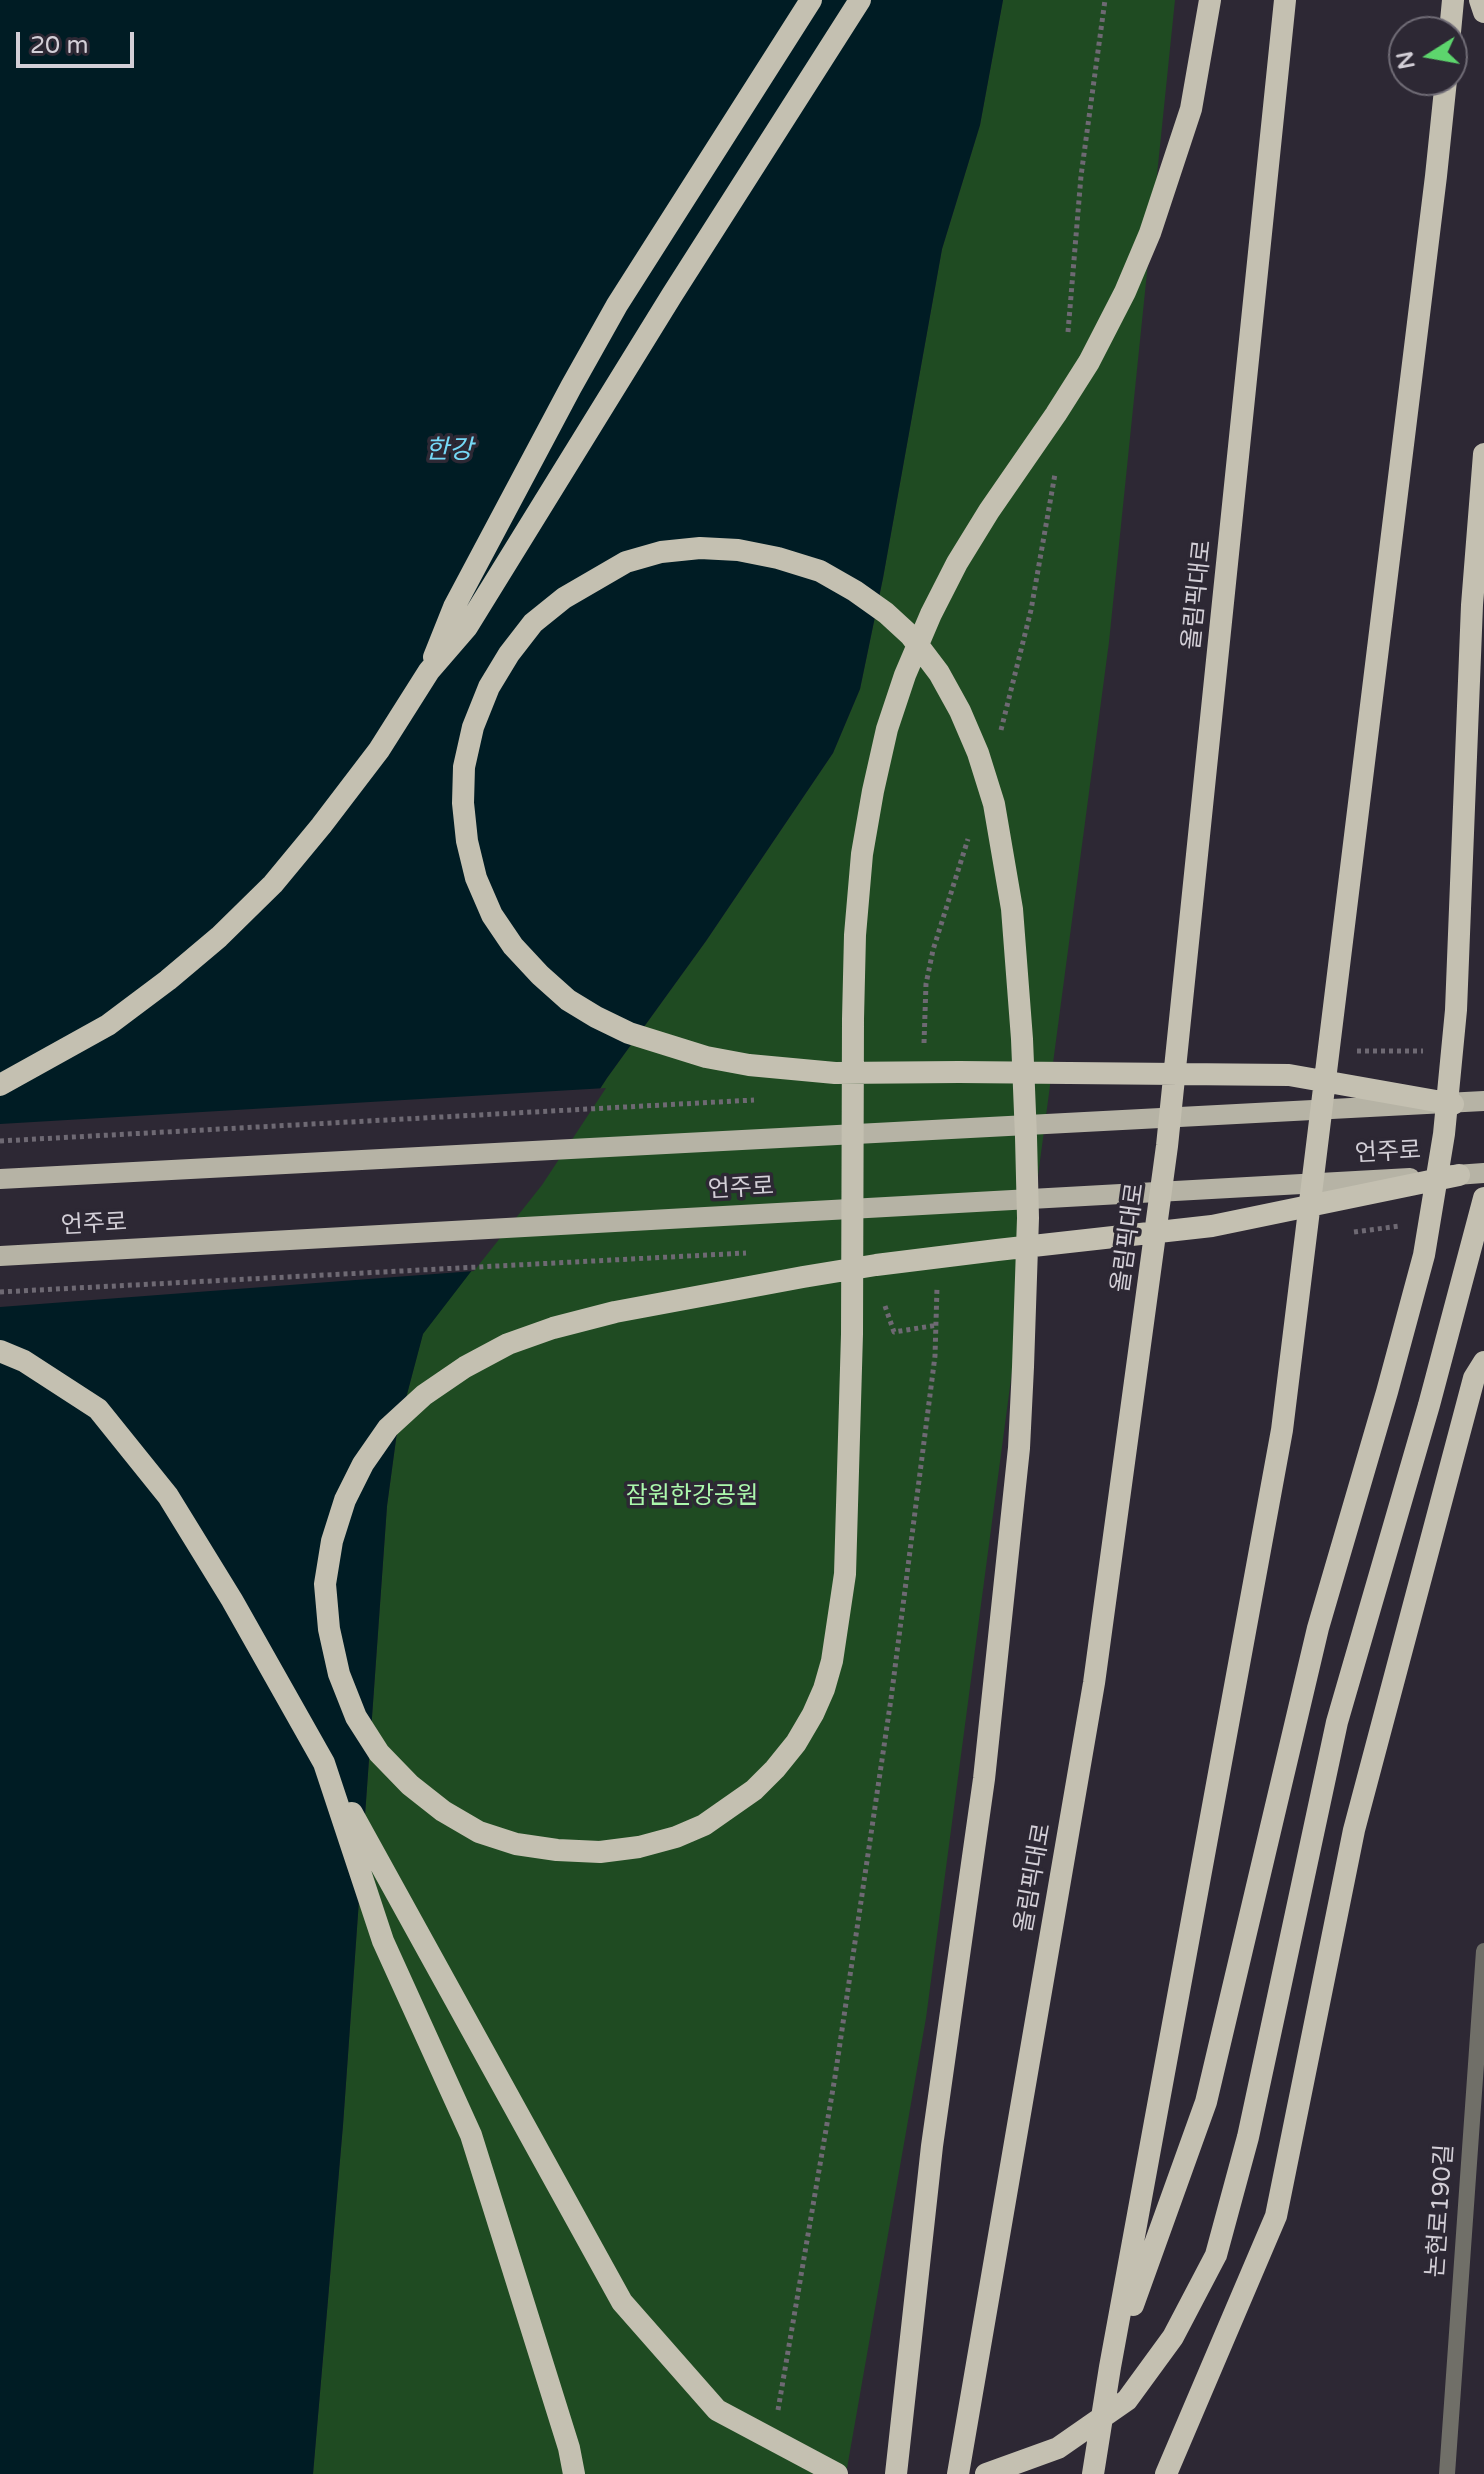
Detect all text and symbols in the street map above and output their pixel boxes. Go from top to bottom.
scale bar [20,16,138,66]
north arrow [1388,16,1468,96]
text: 20 m [30,31,88,60]
text: N [1392,49,1421,71]
water label: 한강 [425,435,473,467]
street label: 올림픽대로 [1178,539,1218,651]
street label: 언주로 [1354,1137,1422,1169]
street label: 언주로 [707,1173,775,1205]
street label: 올림픽대로 [1107,1181,1151,1295]
street label: 언주로 [60,1209,128,1241]
park label: 잠원한강공원 [626,1483,758,1511]
street label: 올림픽대로 [1010,1821,1058,1935]
street label: 논현로190길 [1422,2143,1460,2279]

